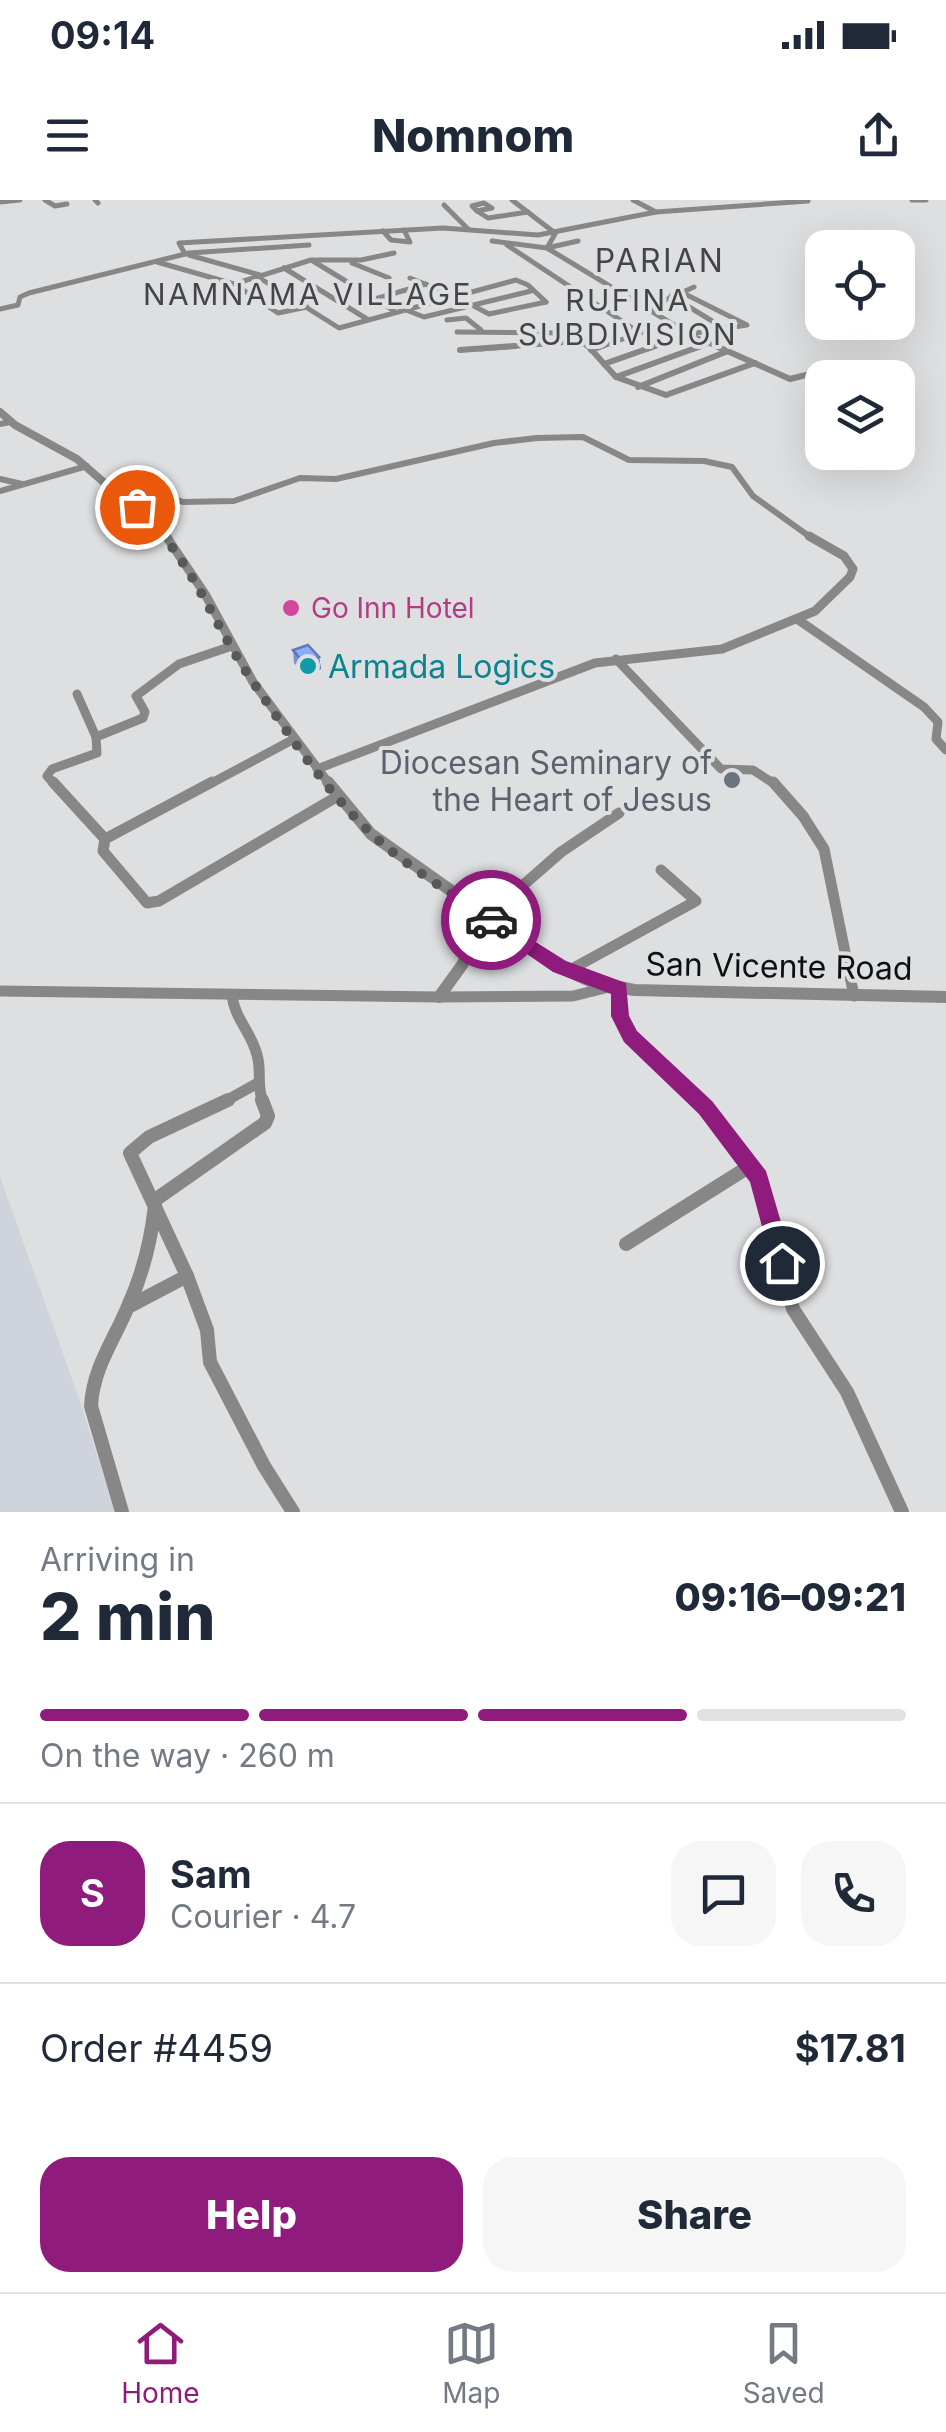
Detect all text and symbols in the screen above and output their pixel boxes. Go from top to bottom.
text: 09:14 [50,12,155,58]
icon: menu [40,108,95,163]
text: Nomnom [372,108,574,163]
icon: share [851,108,906,163]
map controls [805,230,915,470]
button: locate [805,230,915,340]
district label: PARIAN [595,241,725,280]
district label: NAMNAMA VILLAGE [143,276,473,312]
district label: RUFINA SUBDIVISION [518,282,738,352]
button: layers [805,360,915,470]
pin [95,465,180,550]
icon: bag [110,480,165,535]
place label: Go Inn Hotel [311,591,475,625]
marker: Go Inn Hotel [280,597,302,619]
place label: Armada Logics [328,647,555,686]
marker: Armada Logics [297,655,319,677]
place label: Diocesan Seminary of the Heart of Jesus [380,743,712,819]
marker: Diocesan Seminary of the Heart of Jesus [721,769,743,791]
courier [441,870,541,970]
icon: car [464,893,519,948]
street label: San Vicente Road [645,944,913,988]
pin [740,1221,825,1306]
icon: home [755,1236,810,1291]
text: Arriving in [40,1540,195,1579]
text: 09:16–09:21 [674,1574,906,1620]
text: 2 min [40,1577,216,1656]
text: On the way · 260 m [40,1736,335,1775]
button: chat [671,1841,776,1946]
button: phone [801,1841,906,1946]
text: Sam [170,1851,252,1897]
text: S [80,1870,105,1916]
text: Courier · 4.7 [170,1897,356,1936]
text: Order #4459 [40,2025,273,2071]
text: $17.81 [795,2025,906,2071]
button: Help [40,2157,463,2272]
button: Share [483,2157,906,2272]
tab: Home [121,2316,200,2410]
tab: Map [442,2316,500,2410]
tab: Saved [743,2316,825,2410]

